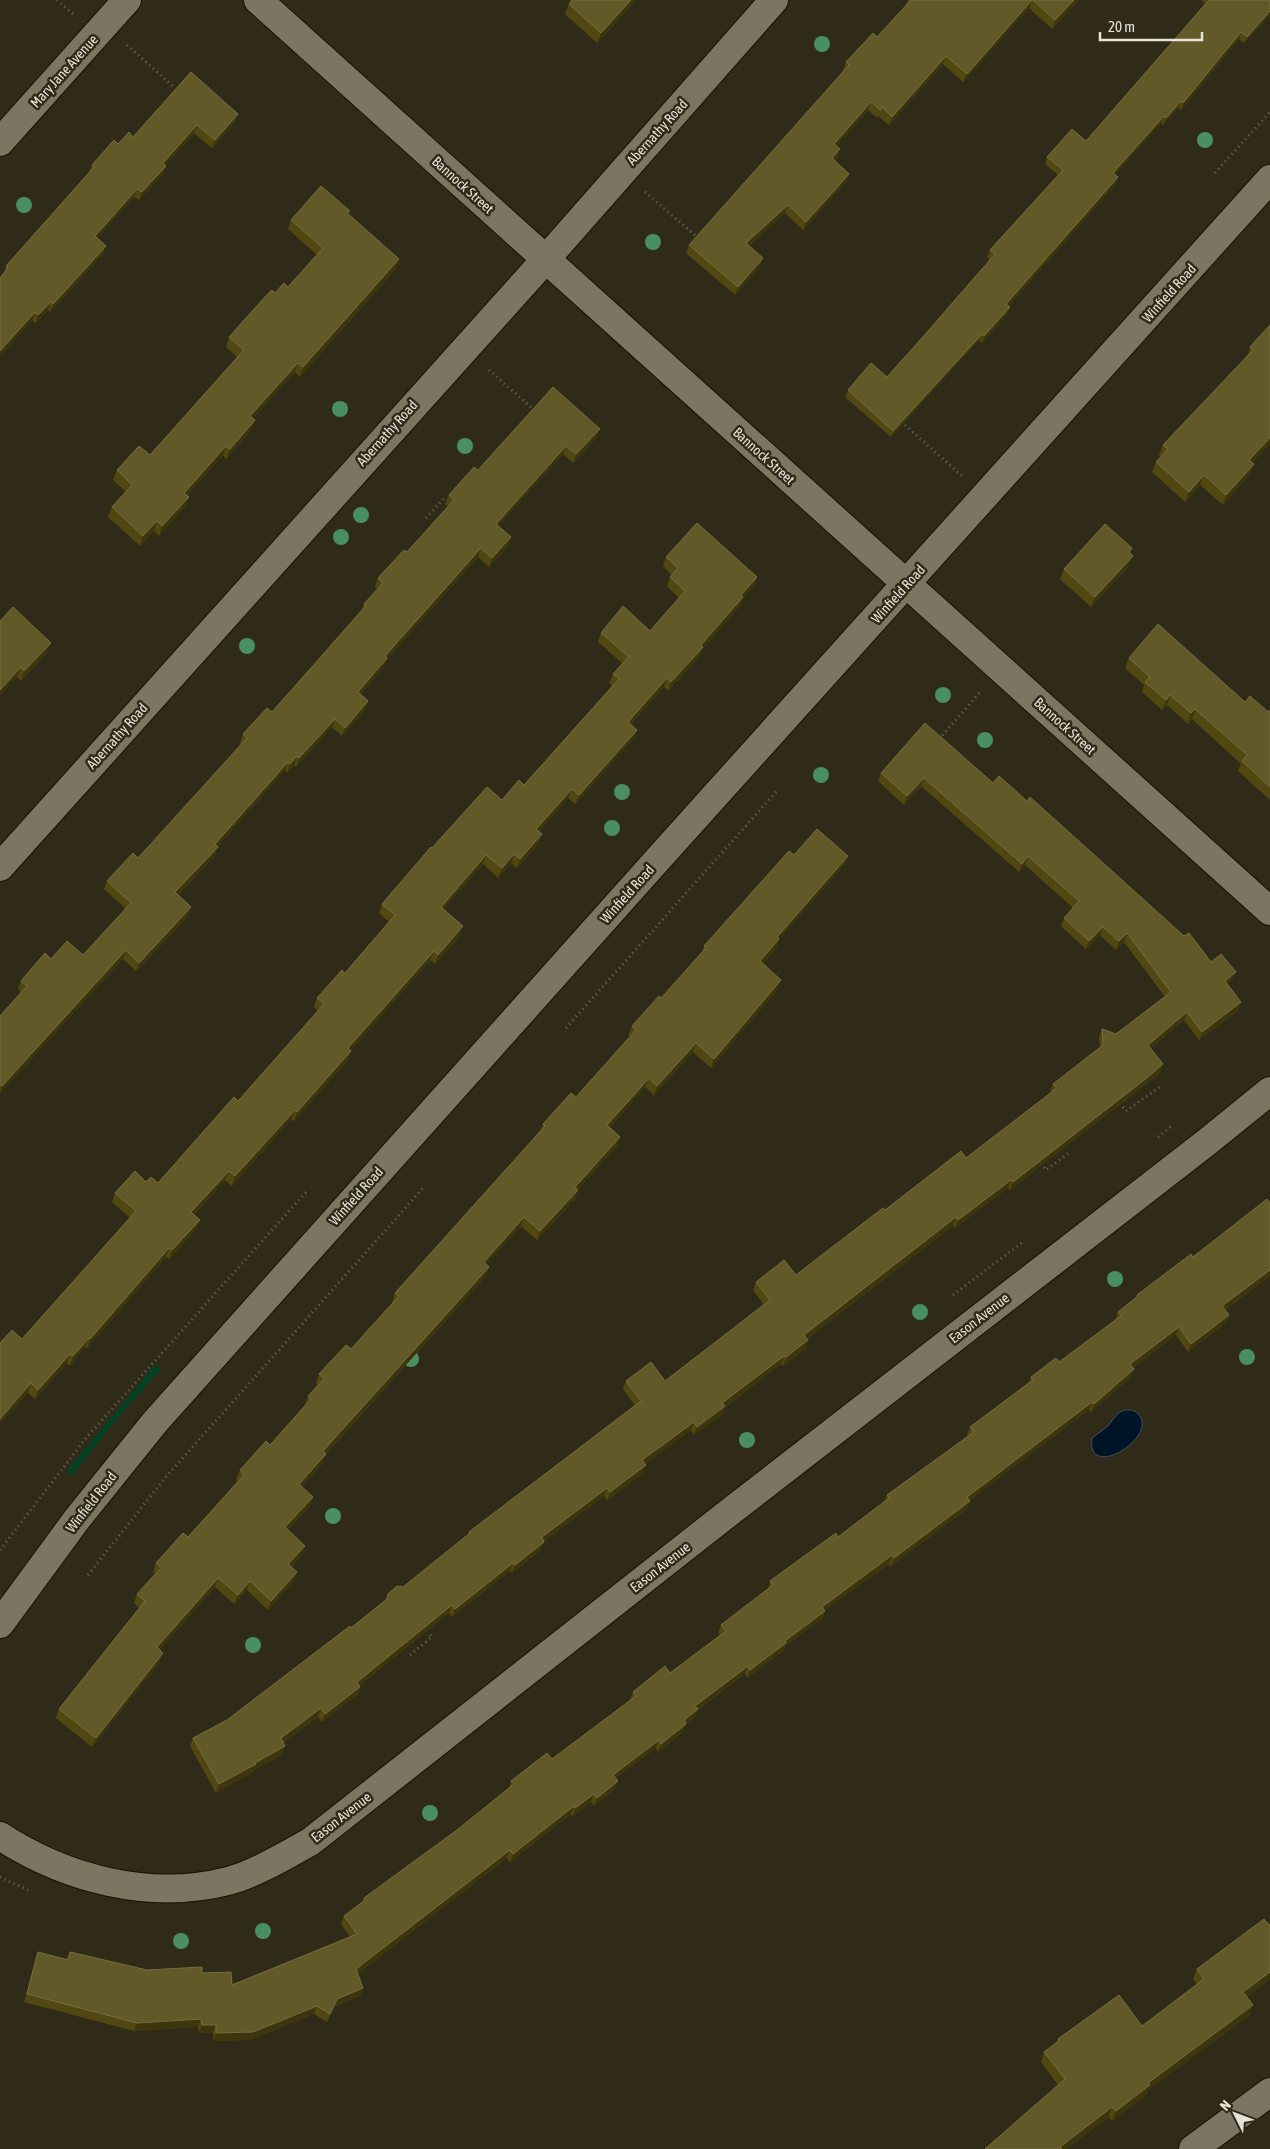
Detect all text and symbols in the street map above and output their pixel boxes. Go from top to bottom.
scale bar [1100,10,1202,42]
text: 20 m [1108,18,1135,35]
street label: Mary Jane Avenue [27,31,101,111]
street label: Abernathy Road [623,96,691,168]
street label: Bannock Street [429,153,497,217]
street label: Winfield Road [1139,261,1199,325]
street label: Abernathy Road [353,397,421,469]
street label: Bannock Street [730,424,798,488]
street label: Winfield Road [868,562,928,626]
street label: Bannock Street [1031,694,1099,758]
street label: Abernathy Road [83,700,151,772]
street label: Winfield Road [597,862,657,926]
street label: Winfield Road [326,1164,386,1228]
street label: Eason Avenue [946,1290,1012,1346]
street label: Winfield Road [62,1469,120,1535]
street label: Eason Avenue [627,1539,693,1595]
street label: Eason Avenue [308,1789,374,1845]
north arrow [1210,2089,1260,2139]
text: N [1217,2097,1234,2114]

